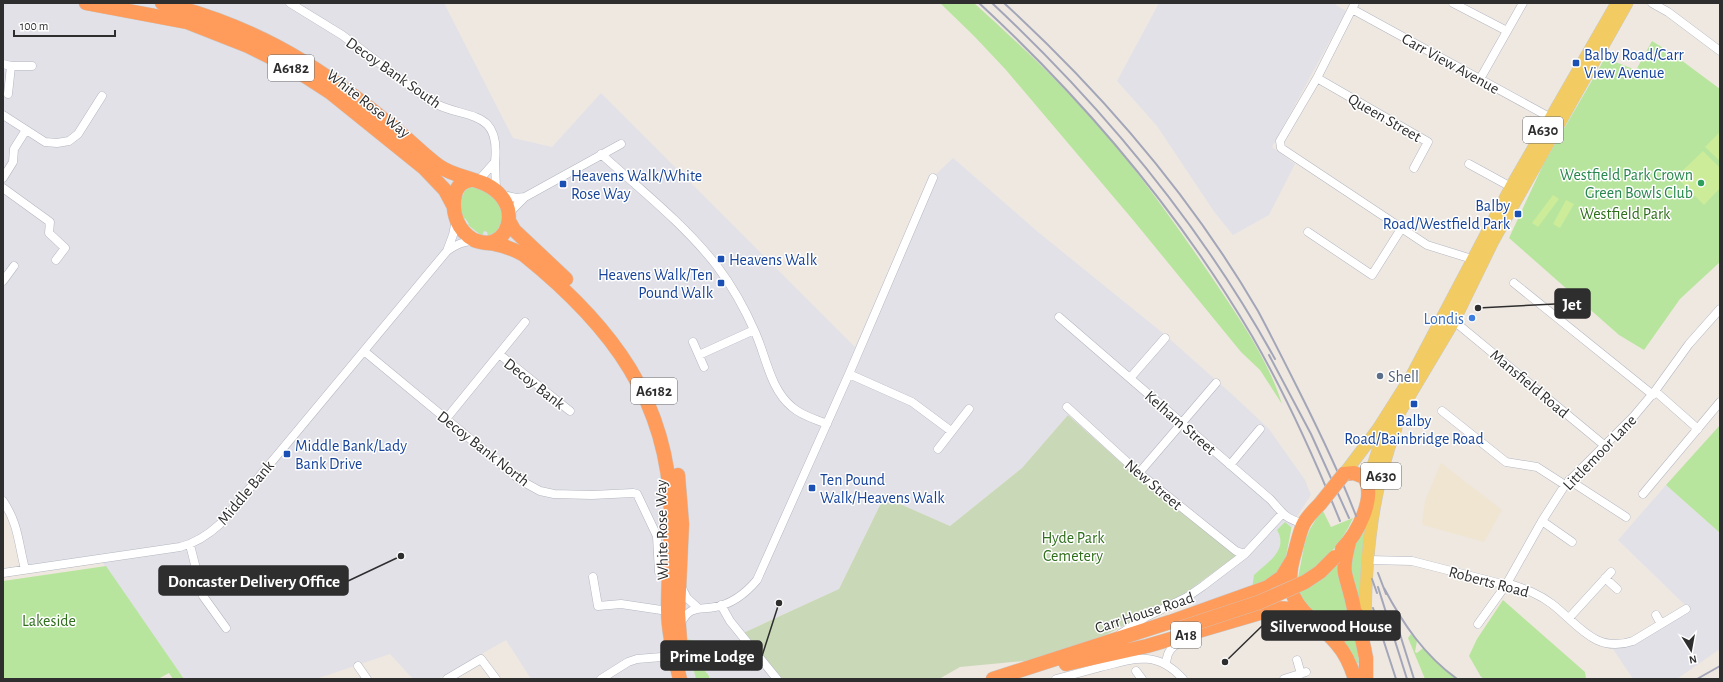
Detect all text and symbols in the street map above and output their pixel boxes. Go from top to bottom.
scale bar [14,12,115,38]
text: 100 m [20,20,48,32]
street label: Carr View Avenue [1399,30,1502,97]
street label: Decoy Bank South [343,34,444,112]
place label: Balby Road/Carr View Avenue [1584,47,1685,81]
road number: A6182 [268,55,314,81]
marker: Balby Road/Carr View Avenue [1571,58,1581,68]
street label: White Rose Way [323,66,413,142]
street label: Queen Street [1345,91,1424,146]
road number: A630 [1523,117,1563,143]
place label: Westfield Park Crown Green Bowls Club [1560,167,1693,201]
place label: Heavens Walk/White Rose Way [571,168,702,203]
marker: Westfield Park Crown Green Bowls Club [1696,178,1706,188]
marker: Heavens Walk/White Rose Way [558,179,568,189]
place label: Balby Road/Westfield Park [1383,198,1511,232]
park label: Westfield Park [1580,206,1671,222]
marker: Balby Road/Westfield Park [1513,209,1523,219]
place label: Heavens Walk [729,252,818,268]
marker: Heavens Walk [716,254,726,264]
place label: Heavens Walk/Ten Pound Walk [598,267,714,301]
marker: Heavens Walk/Ten Pound Walk [716,278,726,288]
callout: Jet [1555,289,1590,318]
text: Jet [1562,296,1582,313]
place label: Londis [1424,311,1464,327]
marker: Londis [1467,313,1477,323]
street label: Mansfield Road [1487,347,1572,421]
street label: Decoy Bank [500,355,568,414]
place label: Shell [1388,369,1419,385]
marker: Shell [1375,371,1385,381]
road number: A6182 [631,378,677,404]
street label: Kelham Street [1142,388,1219,458]
marker: Balby Road/Bainbridge Road [1409,399,1419,409]
street label: Decoy Bank North [434,408,532,490]
street label: Littlemoor Lane [1560,412,1639,493]
place label: Balby Road/Bainbridge Road [1344,413,1484,447]
place label: Middle Bank/Lady Bank Drive [295,438,407,472]
marker: Middle Bank/Lady Bank Drive [282,449,292,459]
street label: New Street [1122,456,1185,513]
street label: Middle Bank [214,457,278,528]
road number: A630 [1361,463,1401,489]
place label: Ten Pound Walk/Heavens Walk [820,472,945,506]
street label: White Rose Way [653,479,672,580]
marker: Ten Pound Walk/Heavens Walk [807,483,817,493]
park label: Hyde Park Cemetery [1042,530,1105,565]
street label: Roberts Road [1447,564,1531,600]
callout: Doncaster Delivery Office [159,566,348,595]
text: Doncaster Delivery Office [168,573,340,591]
street label: Carr House Road [1093,589,1196,636]
callout: Silverwood House [1262,611,1400,640]
park label: Lakeside [22,613,76,629]
text: Silverwood House [1270,618,1392,635]
road number: A18 [1171,622,1201,648]
north arrow [1671,630,1711,670]
callout: Prime Lodge [661,641,762,670]
text: Prime Lodge [670,648,754,665]
text: N [1688,653,1698,665]

